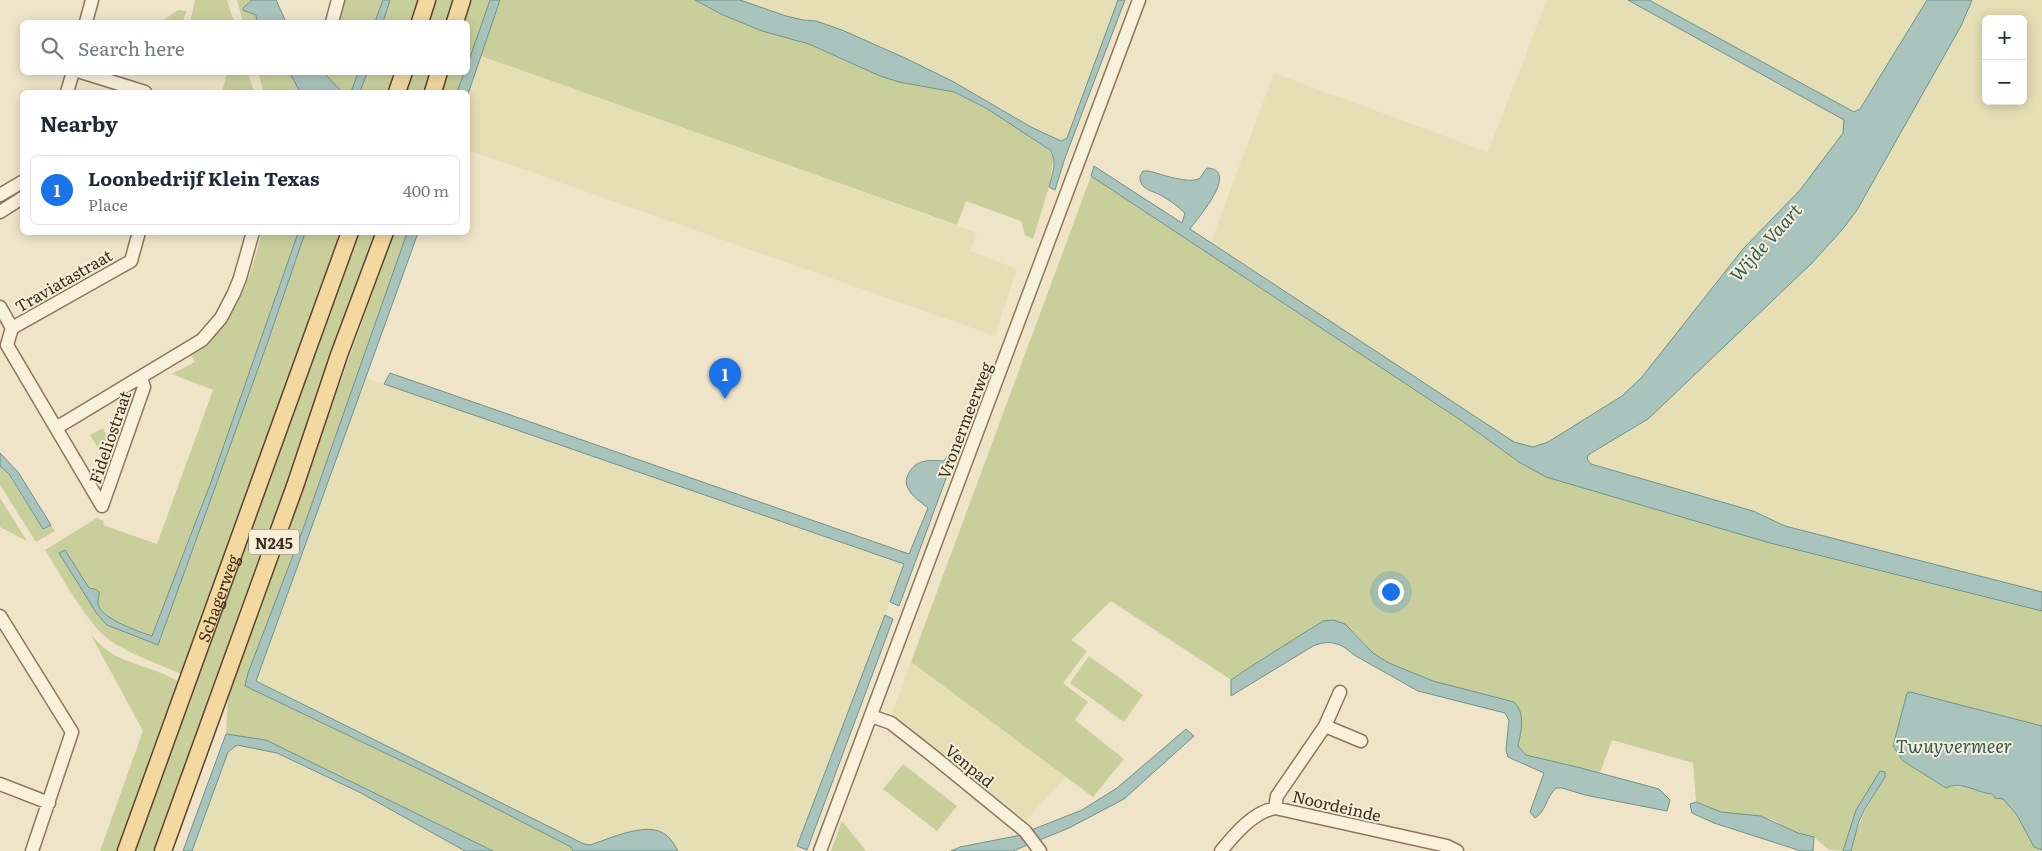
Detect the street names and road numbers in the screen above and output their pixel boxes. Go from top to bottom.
street label: Traviatastraat [10,242,117,318]
street label: Vronermeerweg [931,358,997,482]
street label: Fideliostraat [82,387,136,487]
road number: N245 [249,530,299,554]
street label: Schagerweg [191,551,244,645]
street label: Venpad [940,738,1000,792]
street label: Noordeinde [1290,783,1384,827]

